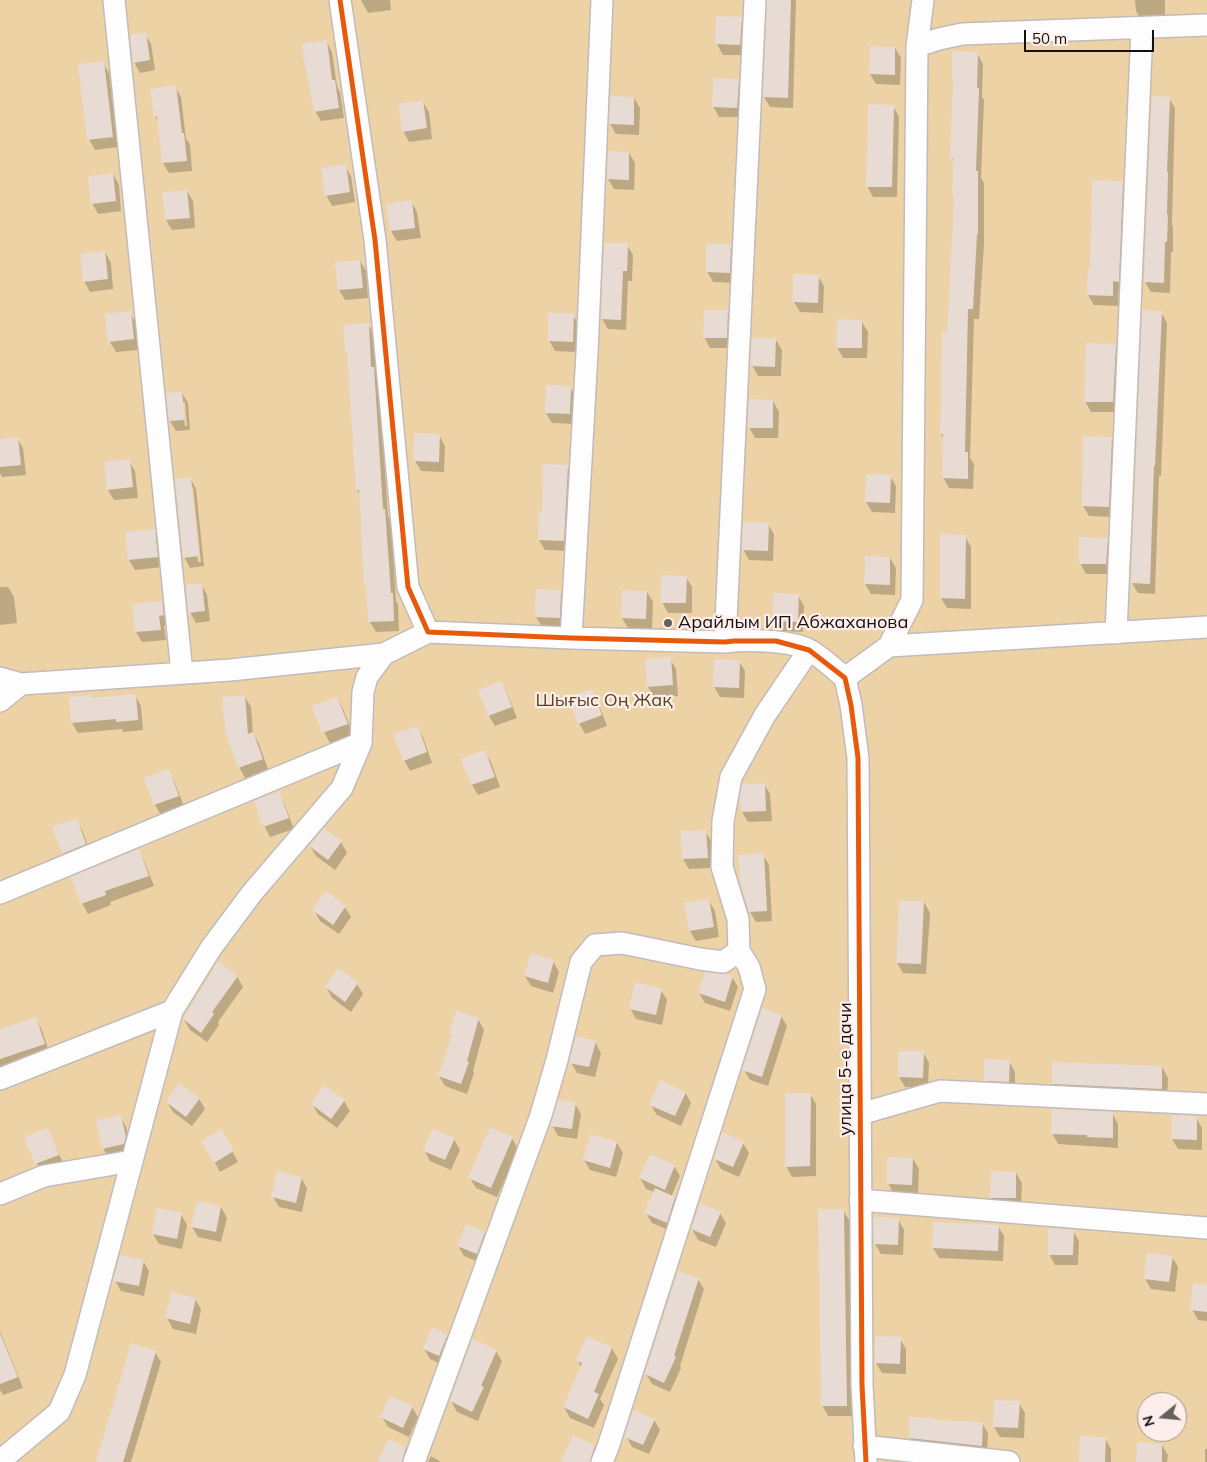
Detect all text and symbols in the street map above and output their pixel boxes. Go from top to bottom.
scale bar [1027,20,1157,52]
text: 50 m [1032,29,1067,48]
place label: Арайлым ИП Абжаханова [678,612,908,634]
marker: Арайлым ИП Абжаханова [662,617,674,629]
park label: Шығыс Оң Жақ [535,690,673,712]
street label: улица 5-е дачи [835,1002,857,1136]
north arrow [1137,1392,1187,1442]
text: N [1138,1413,1159,1429]

